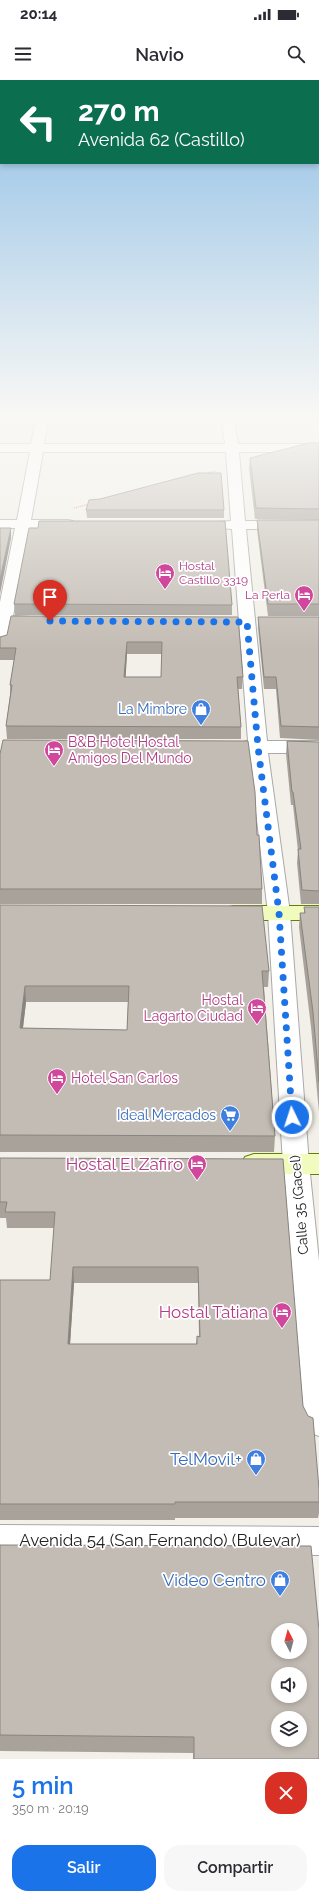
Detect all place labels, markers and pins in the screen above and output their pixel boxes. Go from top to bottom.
place label: Hostal Castillo 3319 [179,559,248,587]
hotel icon: Hostal Castillo 3319 [154,562,176,590]
pin [33,580,67,621]
hotel icon: La Perla [293,584,315,612]
place label: La Perla [245,588,290,602]
shop icon: La Mimbre [190,698,212,726]
place label: La Mimbre [118,701,187,717]
place label: B&B Hotel Hostal Amigos Del Mundo [68,734,192,766]
hotel icon: B&B Hotel Hostal Amigos Del Mundo [43,739,65,767]
place label: Hostal Lagarto Ciudad [144,992,243,1024]
hotel icon: Hostal Lagarto Ciudad [246,997,268,1025]
hotel icon: Hotel San Carlos [46,1067,68,1095]
place label: Hotel San Carlos [71,1070,178,1086]
supermarket icon: Ideal Mercados [219,1104,241,1132]
place label: Ideal Mercados [117,1107,216,1123]
hotel icon: Hostal El Zafiro [186,1153,208,1181]
place label: Hostal El Zafiro [66,1154,183,1174]
hotel icon: Hostal Tatiana [271,1301,293,1329]
place label: Hostal Tatiana [159,1302,268,1322]
shop icon: TelMovil+ [245,1448,267,1476]
place label: TelMovil+ [170,1449,242,1469]
shop icon: Video Centro [269,1569,291,1597]
place label: Video Centro [163,1570,266,1590]

